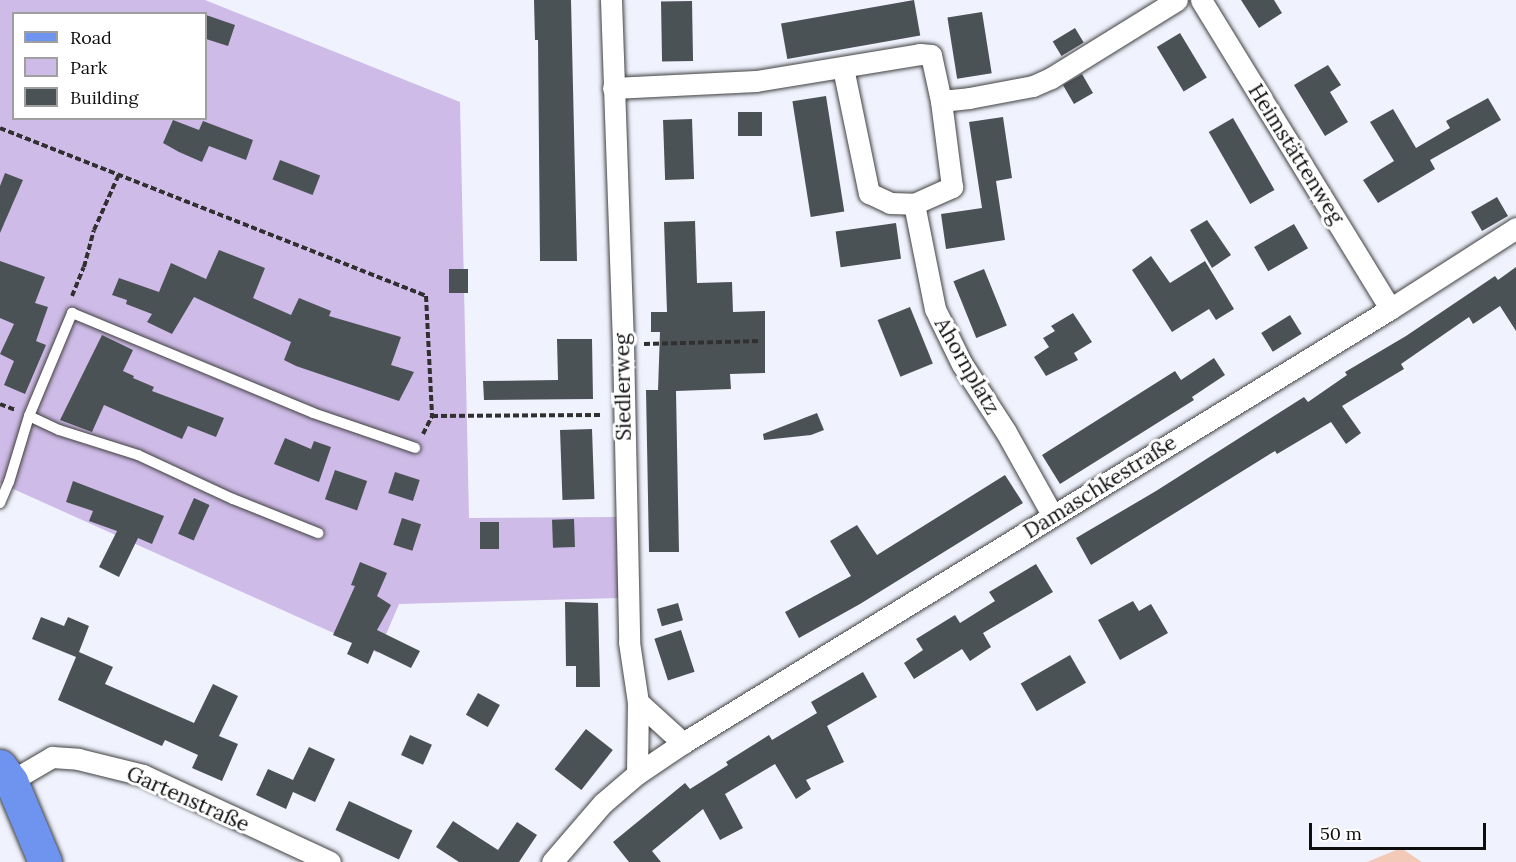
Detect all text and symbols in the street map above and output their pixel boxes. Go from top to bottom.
legend [12,12,207,120]
text: Road [70,26,112,49]
text: Park [70,56,107,79]
street label: Heimstättenweg [1243,79,1349,229]
text: Building [70,86,138,109]
street label: Ahornplatz [929,313,1005,419]
street label: Siedlerweg [609,333,637,441]
street label: Damaschkestraße [1019,430,1181,544]
street label: Gartenstraße [123,761,253,837]
scale bar [1312,811,1489,849]
text: 50 m [1320,822,1362,845]

